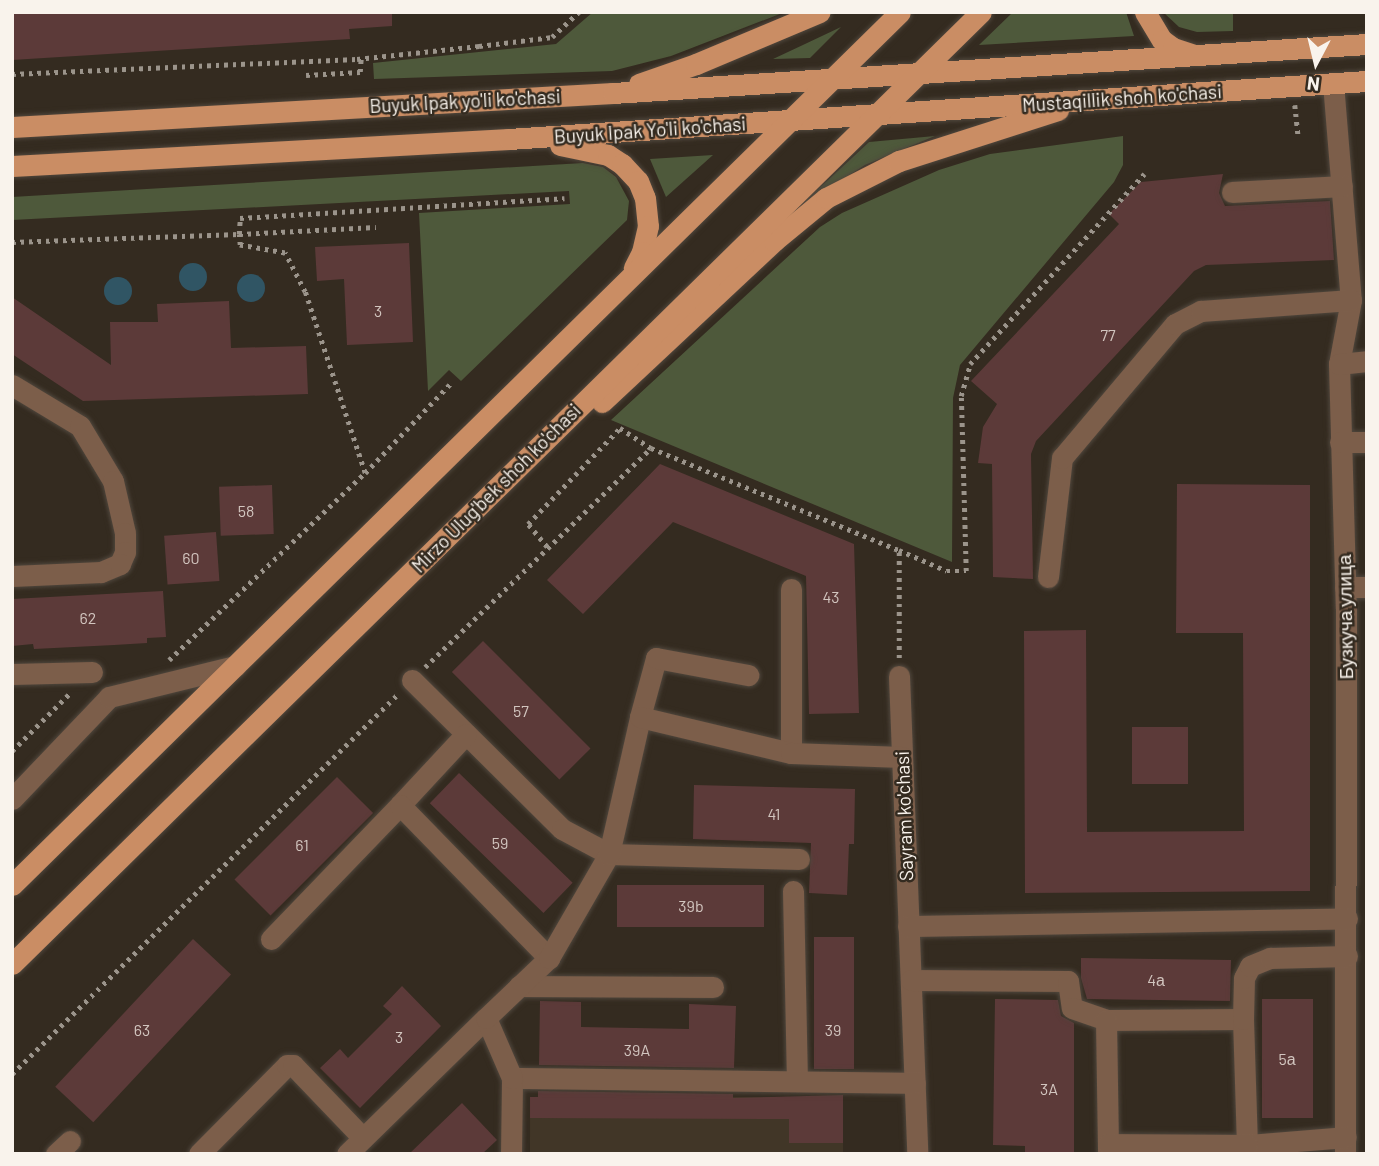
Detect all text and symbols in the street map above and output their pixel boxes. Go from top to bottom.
north arrow [1281,28,1351,98]
text: N [1306,72,1321,97]
street label: Mustaqillik shoh ko'chasi [1021,80,1223,116]
street label: Buyuk Ipak yo'li ko'chasi [369,85,561,117]
street label: Buyuk Ipak Yo'li ko'chasi [553,112,747,148]
house number: 3 [374,301,382,321]
house number: 77 [1100,325,1116,345]
street label: Mirzo Ulug'bek shoh ko'chasi [407,399,585,577]
house number: 58 [238,501,254,521]
house number: 60 [182,548,200,568]
street label: Бузкуча улица [1333,554,1357,680]
house number: 43 [822,587,840,607]
house number: 62 [80,608,96,628]
house number: 57 [513,701,529,721]
street label: Sayram ko'chasi [890,751,918,881]
house number: 41 [768,804,780,824]
house number: 59 [492,833,508,853]
house number: 61 [295,835,309,855]
house number: 39b [678,896,704,916]
house number: 4а [1147,970,1165,990]
house number: 63 [134,1020,150,1040]
house number: 39 [825,1020,841,1040]
house number: 3 [395,1027,403,1047]
house number: 39A [624,1040,650,1060]
house number: 5а [1278,1049,1296,1069]
house number: 3A [1040,1079,1058,1099]

